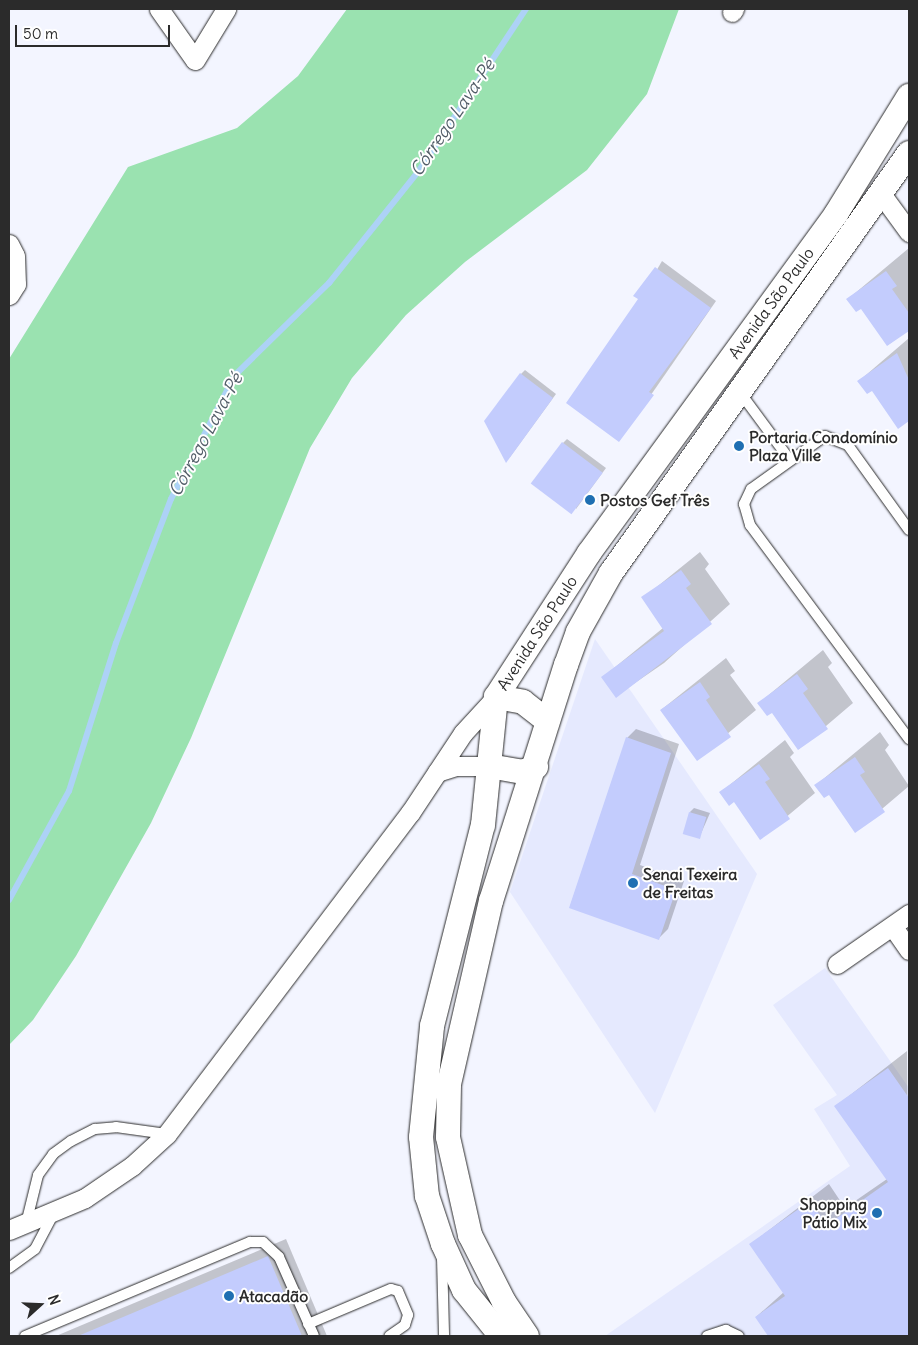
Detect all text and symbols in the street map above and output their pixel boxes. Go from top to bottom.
scale bar [18,15,172,47]
text: 50 m [23,24,58,43]
water label: Córrego Lava-Pé [406,56,500,180]
street label: Avenida São Paulo [724,244,818,362]
water label: Córrego Lava-Pé [164,370,248,500]
place label: Portaria Condomínio Plaza Ville [749,427,898,465]
marker: Portaria Condomínio Plaza Ville [733,440,745,452]
place label: Postos Gef Três [600,490,709,510]
marker: Postos Gef Três [584,494,596,506]
street label: Avenida São Paulo [493,572,581,694]
place label: Senai Texeira de Freitas [643,864,737,902]
marker: Senai Texeira de Freitas [627,877,639,889]
place label: Shopping Pátio Mix [800,1194,867,1232]
marker: Shopping Pátio Mix [871,1207,883,1219]
north arrow [15,1280,65,1330]
place label: Atacadão [239,1286,308,1306]
marker: Atacadão [223,1290,235,1302]
text: N [44,1292,64,1307]

